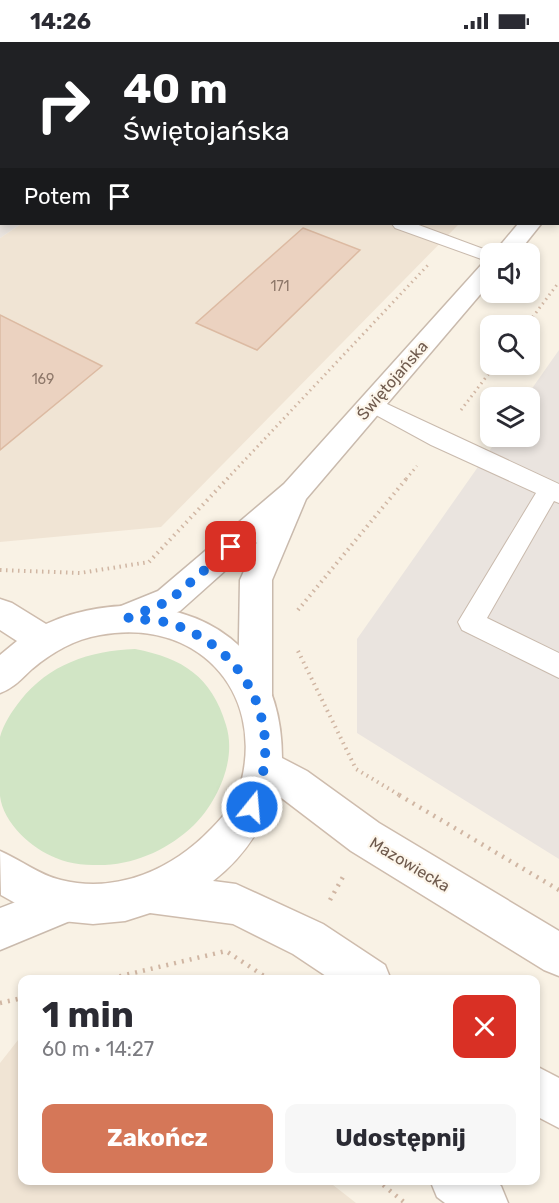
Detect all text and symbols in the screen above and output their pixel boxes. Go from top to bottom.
text: 14:26 [30,8,91,35]
text: 40 m [123,64,228,114]
icon: right [24,66,102,144]
text: Świętojańska [123,115,290,147]
icon: arrive [103,180,136,213]
text: Potem [24,183,91,210]
map controls [480,243,540,447]
button: sound [480,243,540,303]
house number: 171 [270,278,290,295]
button: search [480,315,540,375]
street label: Świętojańska [352,336,433,424]
house number: 169 [32,371,54,388]
button: layers [480,387,540,447]
pin [205,521,256,572]
icon: arrive [214,530,247,563]
position arrow [220,775,284,839]
street label: Mazowiecka [366,833,453,896]
text: 1 min [42,993,134,1036]
button: close [453,995,516,1058]
text: 60 m · 14:27 [42,1037,154,1061]
button: Zakończ [42,1104,273,1173]
button: Udostępnij [285,1104,516,1173]

